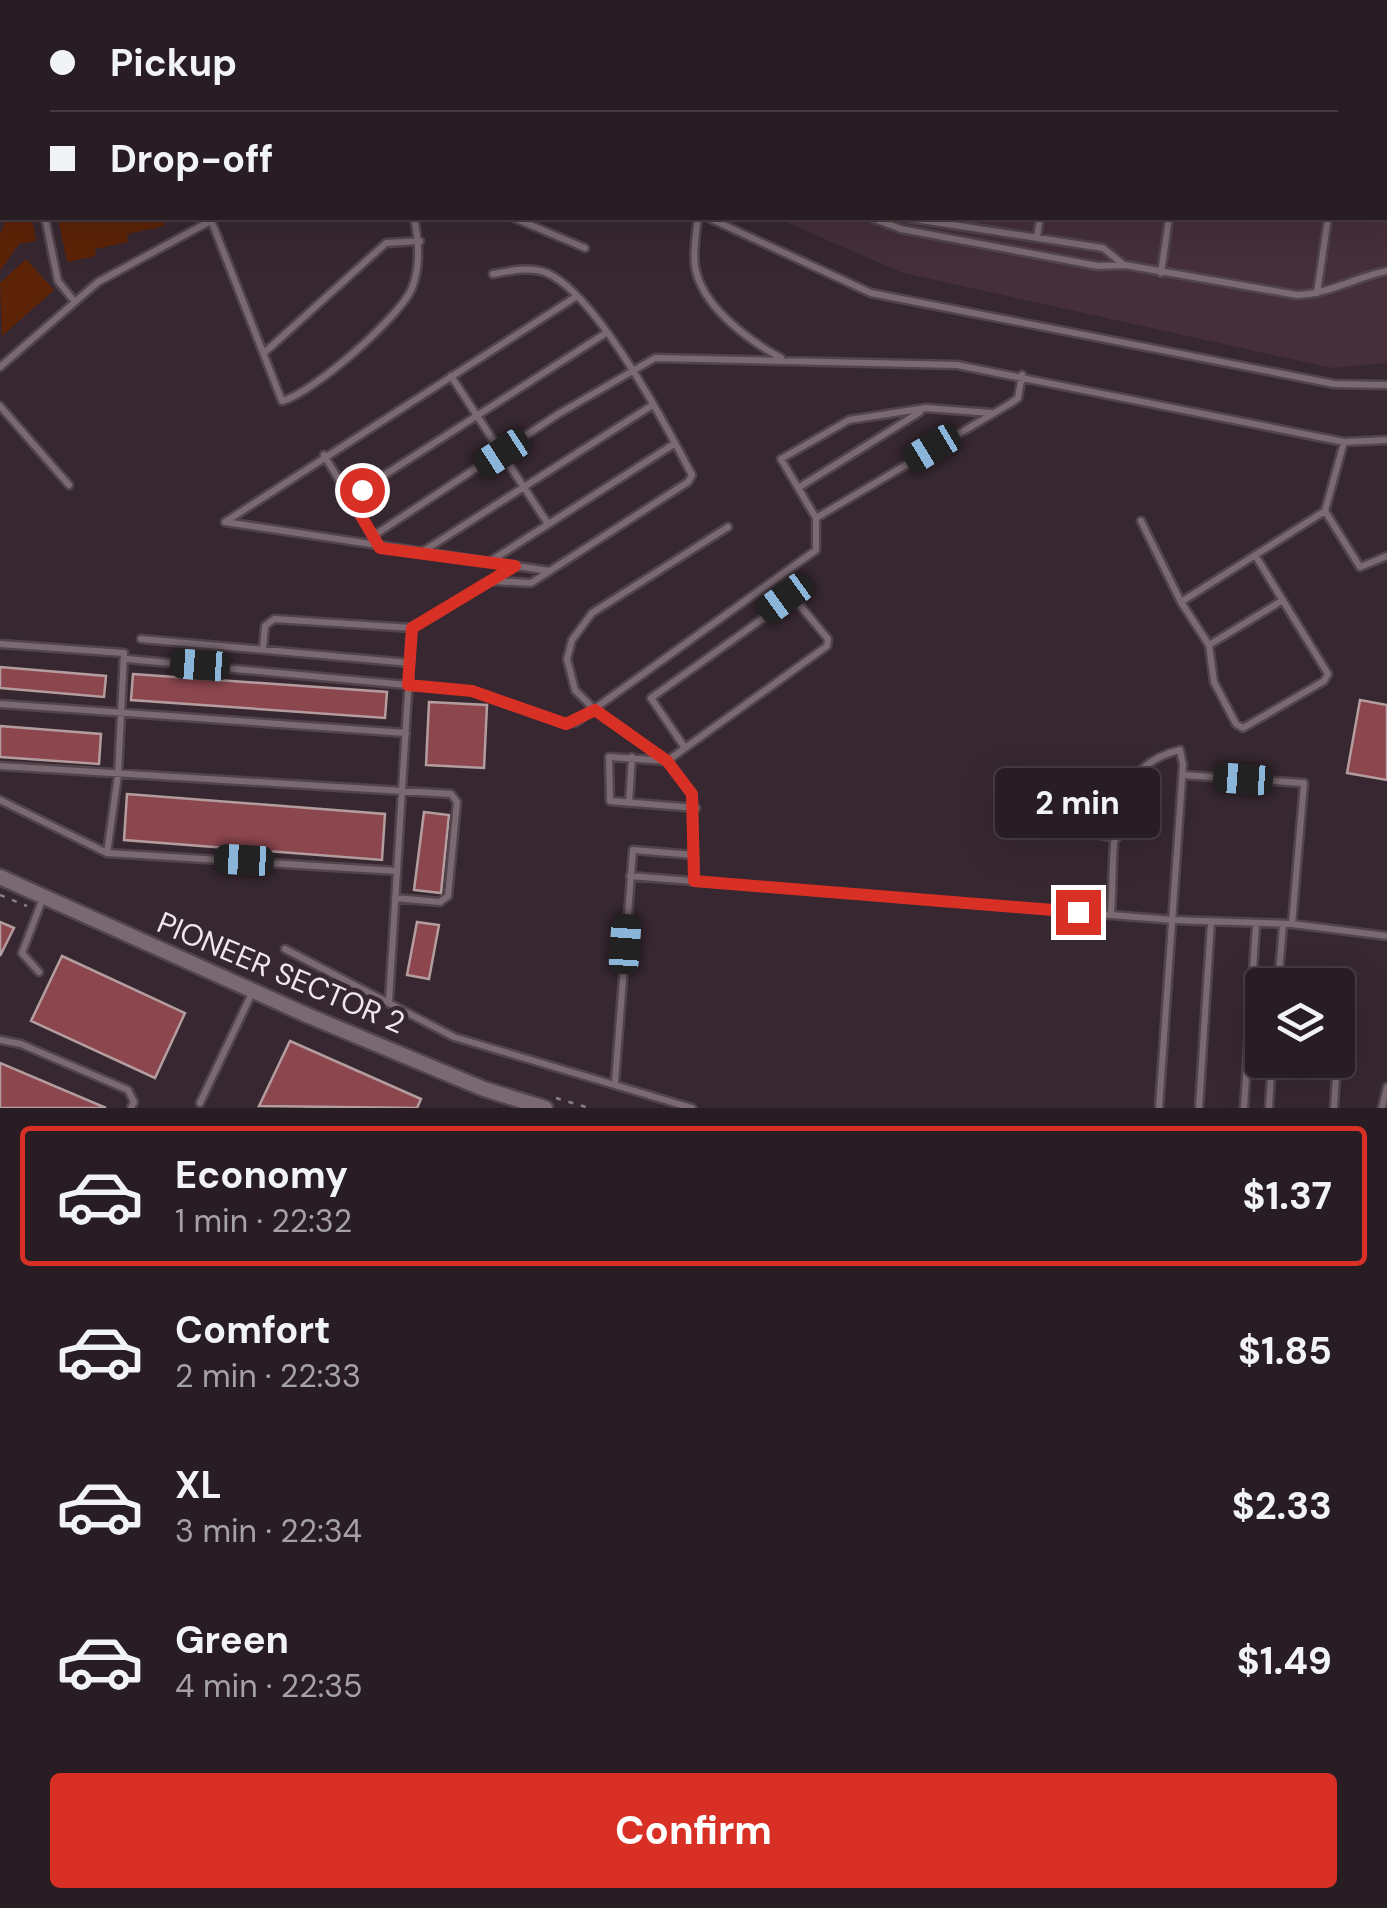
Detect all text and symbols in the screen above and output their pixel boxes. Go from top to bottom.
text: Pickup [110,38,237,88]
text: Drop-off [110,134,273,184]
car [899,420,965,476]
car [469,424,535,482]
route start [340,468,385,513]
car [752,568,818,628]
car [169,648,231,682]
car [1212,762,1274,796]
callout: 2 min [996,767,1160,837]
text: 2 min [1035,782,1120,824]
car [213,843,275,877]
route end [1056,890,1101,935]
street label: PIONEER SECTOR 2 [151,903,411,1042]
car [608,913,642,975]
map controls [1245,968,1355,1078]
button: layers [1245,968,1355,1078]
text: Economy [175,1150,348,1200]
icon: car [55,1151,145,1241]
text: $1.37 [1243,1171,1332,1221]
text: 1 min · 22:32 [175,1200,352,1242]
text: Comfort [175,1305,331,1355]
icon: car [55,1306,145,1396]
text: $1.85 [1238,1326,1332,1376]
text: 2 min · 22:33 [175,1355,361,1397]
text: XL [175,1460,222,1510]
icon: car [55,1461,145,1551]
text: $2.33 [1232,1481,1332,1531]
text: 3 min · 22:34 [175,1510,362,1552]
text: Green [175,1615,289,1665]
icon: car [55,1616,145,1706]
text: $1.49 [1237,1636,1332,1686]
text: 4 min · 22:35 [175,1665,363,1707]
button: Confirm [50,1773,1337,1888]

